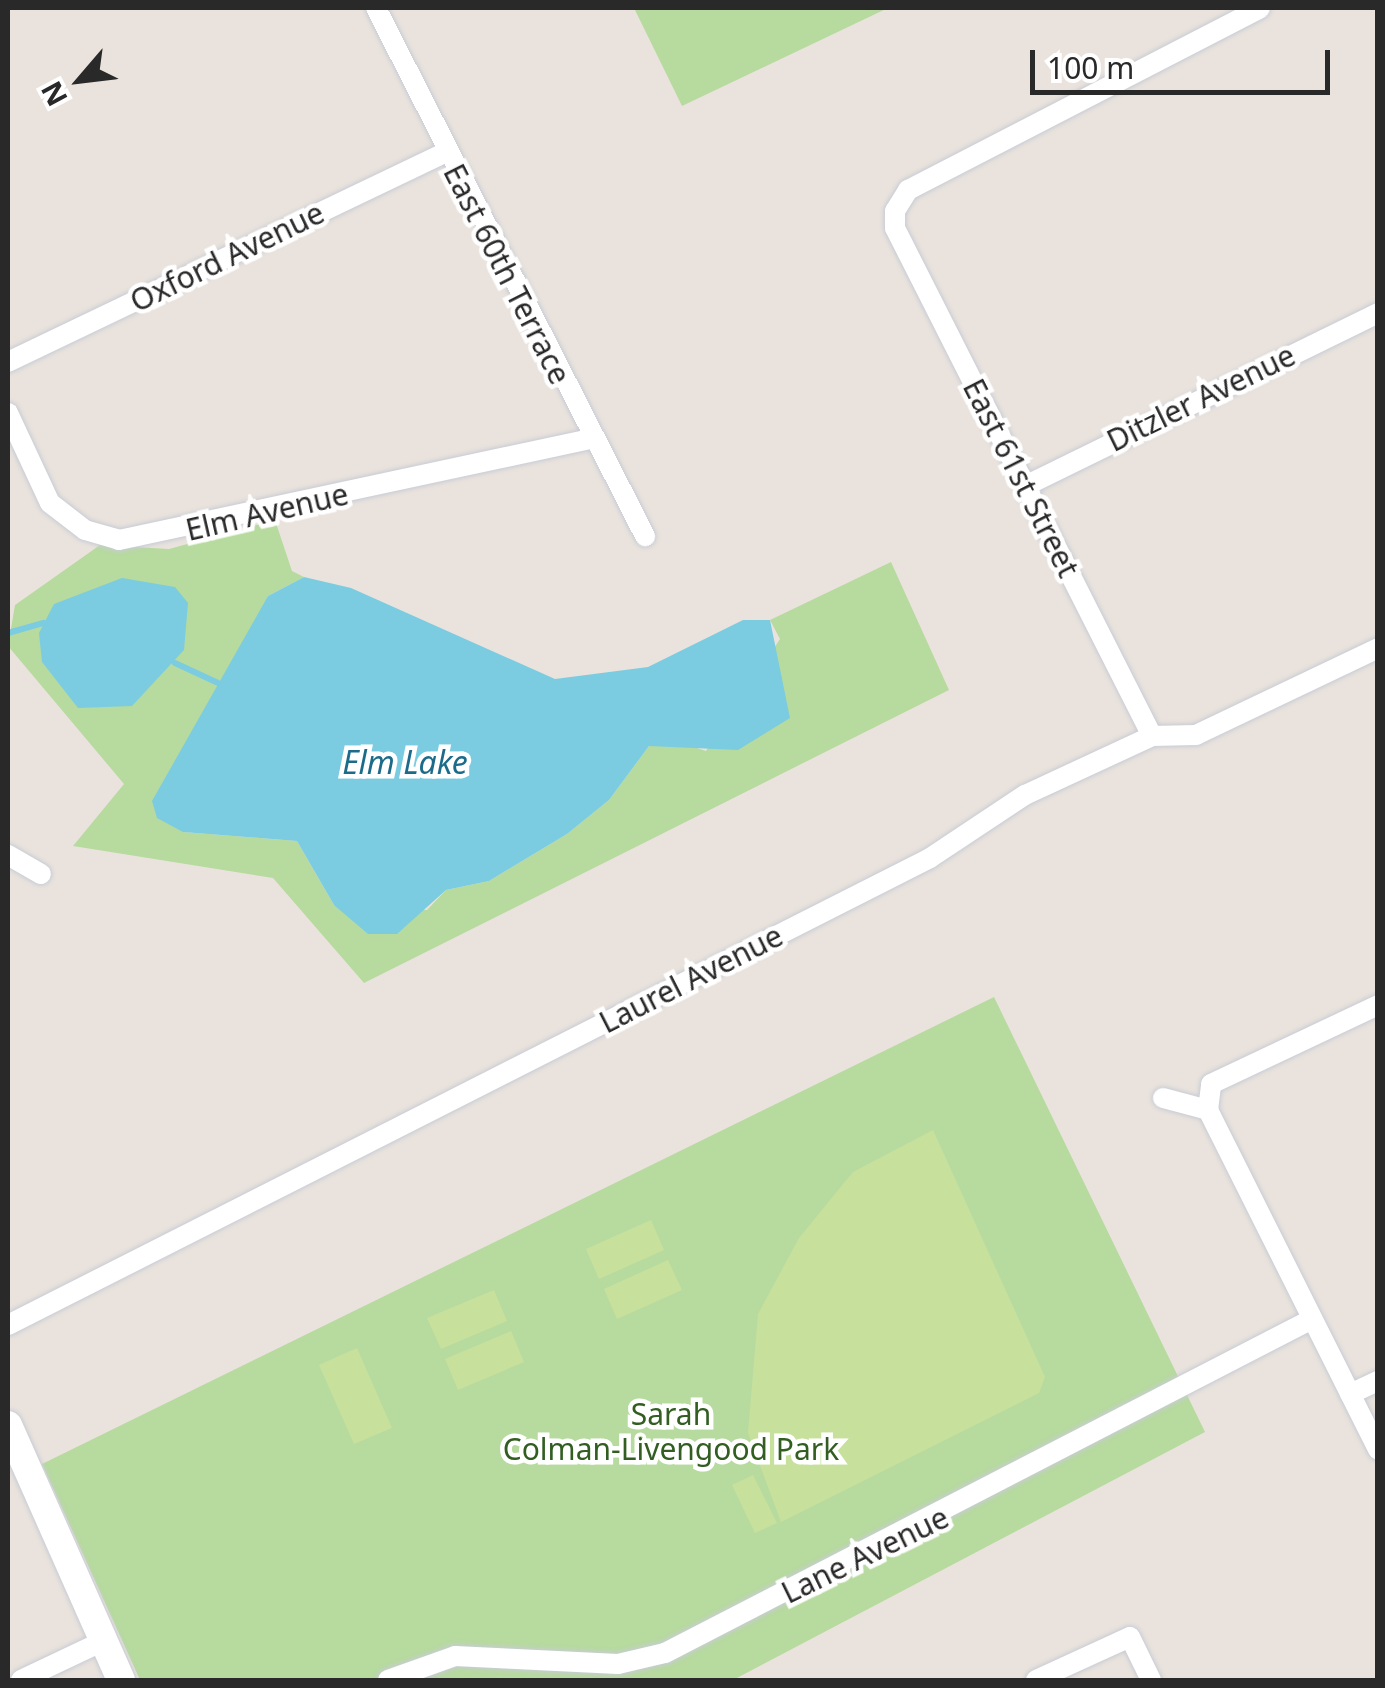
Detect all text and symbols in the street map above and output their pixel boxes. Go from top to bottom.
north arrow [30,30,130,130]
scale bar [1035,30,1335,92]
text: 100 m [1047,47,1134,88]
text: N [31,75,76,113]
street label: East 60th Terrace [436,158,578,390]
street label: Oxford Avenue [124,195,330,319]
street label: Ditzler Avenue [1101,337,1301,459]
street label: East 61st Street [956,373,1086,583]
street label: Elm Avenue [182,476,352,548]
water label: Elm Lake [342,743,468,781]
street label: Laurel Avenue [593,917,789,1041]
park label: Sarah Colman-Livengood Park [503,1396,839,1466]
street label: Lane Avenue [776,1499,954,1611]

